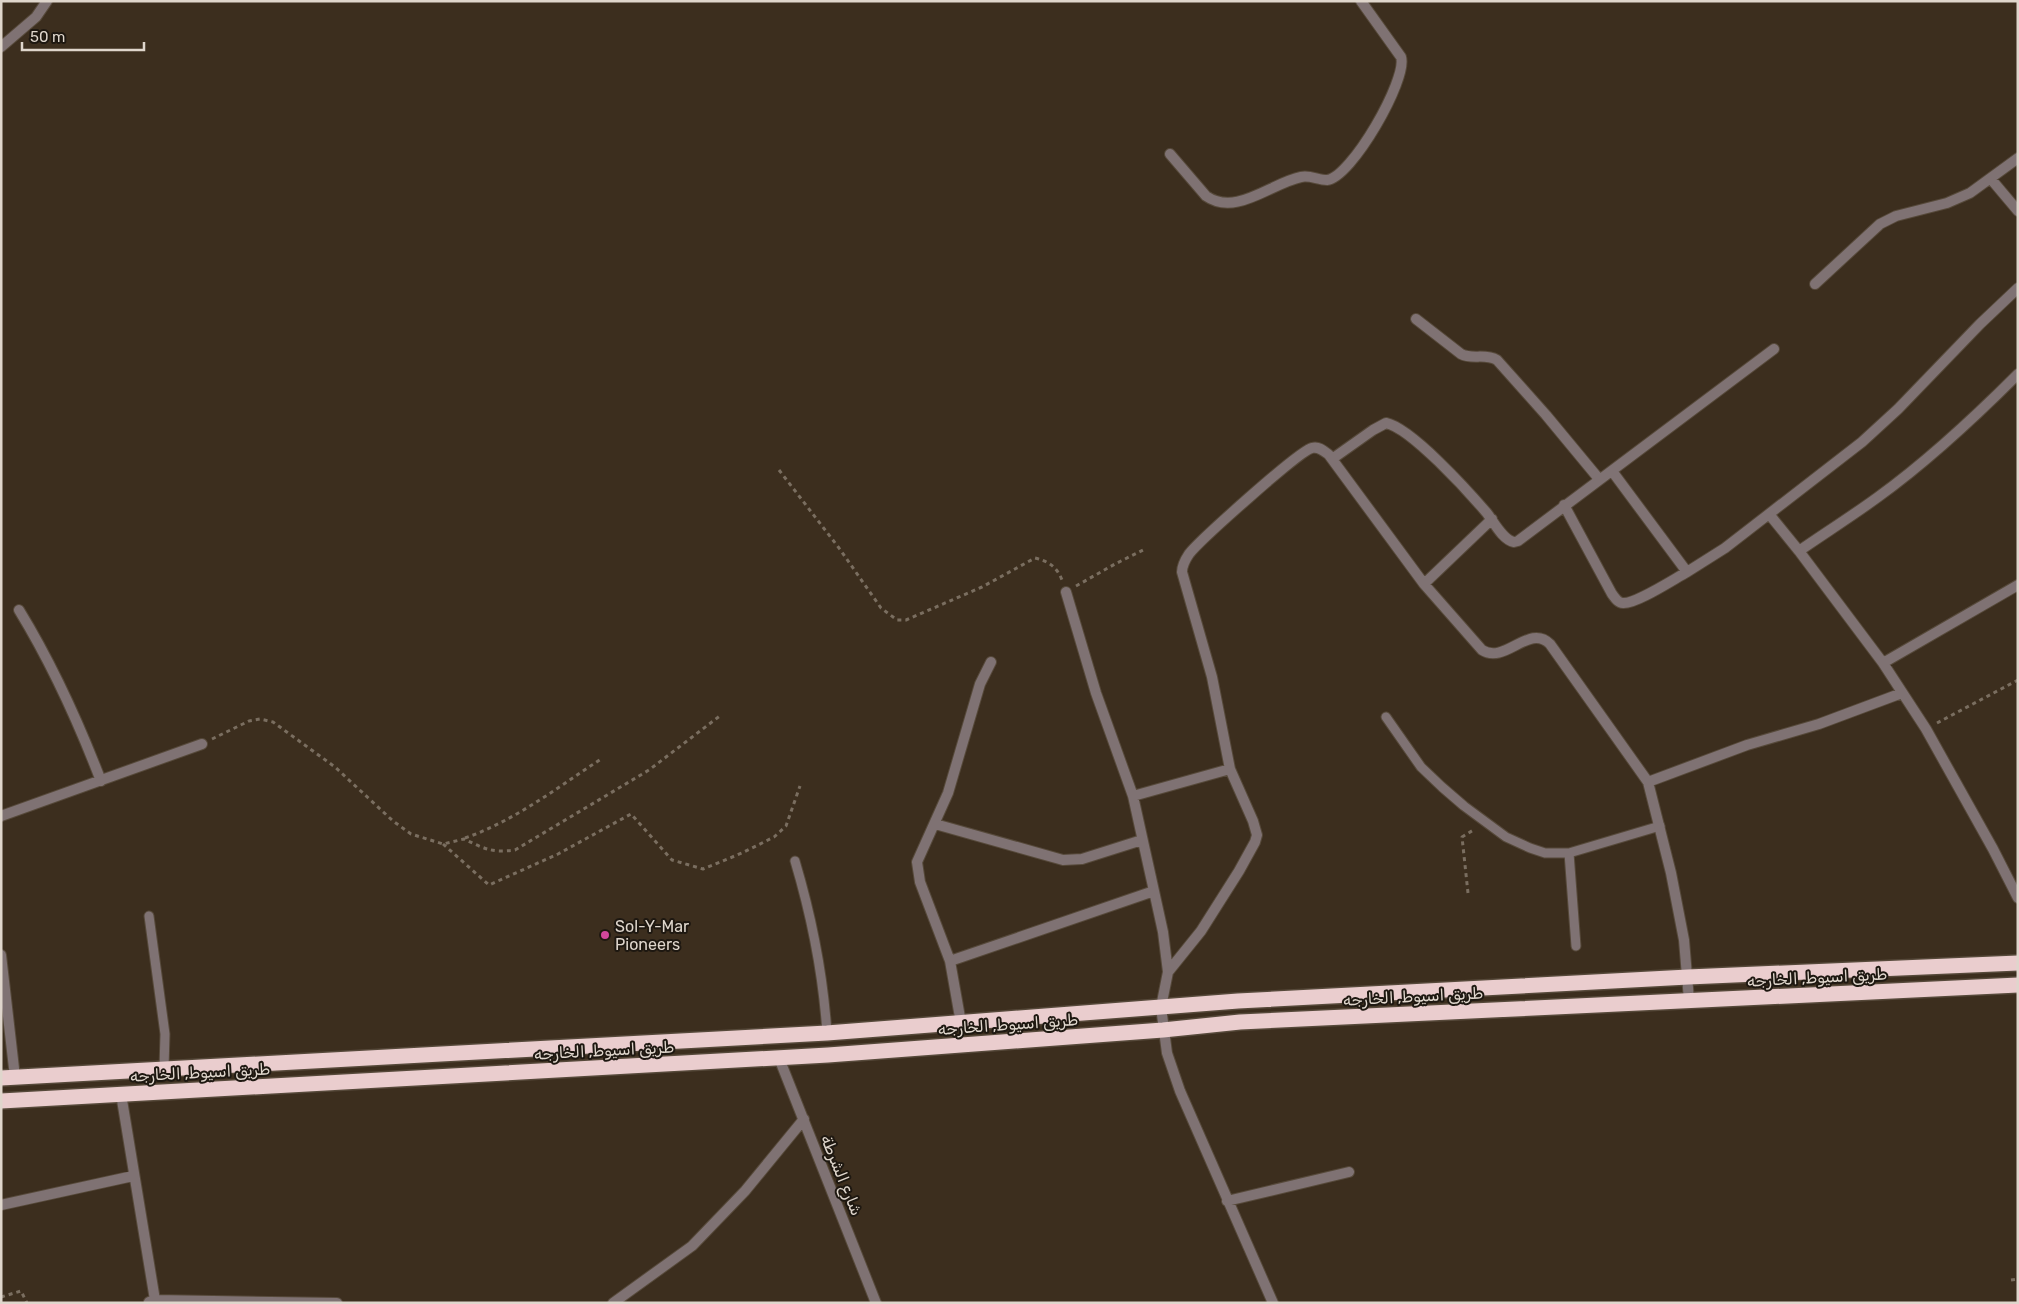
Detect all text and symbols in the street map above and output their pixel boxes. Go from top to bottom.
scale bar [22,20,145,52]
text: 50 m [30,28,65,46]
place label: Sol-Y-Mar Pioneers [615,917,689,954]
marker: Sol-Y-Mar Pioneers [599,929,611,941]
street label: طريق اسيوط, الخارجه [1746,964,1888,992]
street label: طريق اسيوط, الخارجه [1342,983,1484,1011]
street label: طريق اسيوط, الخارجه [937,1010,1079,1040]
street label: طريق اسيوط, الخارجه [533,1037,675,1065]
street label: طريق اسيوط, الخارجه [129,1059,271,1087]
street label: شارع الشرطة [815,1132,866,1219]

